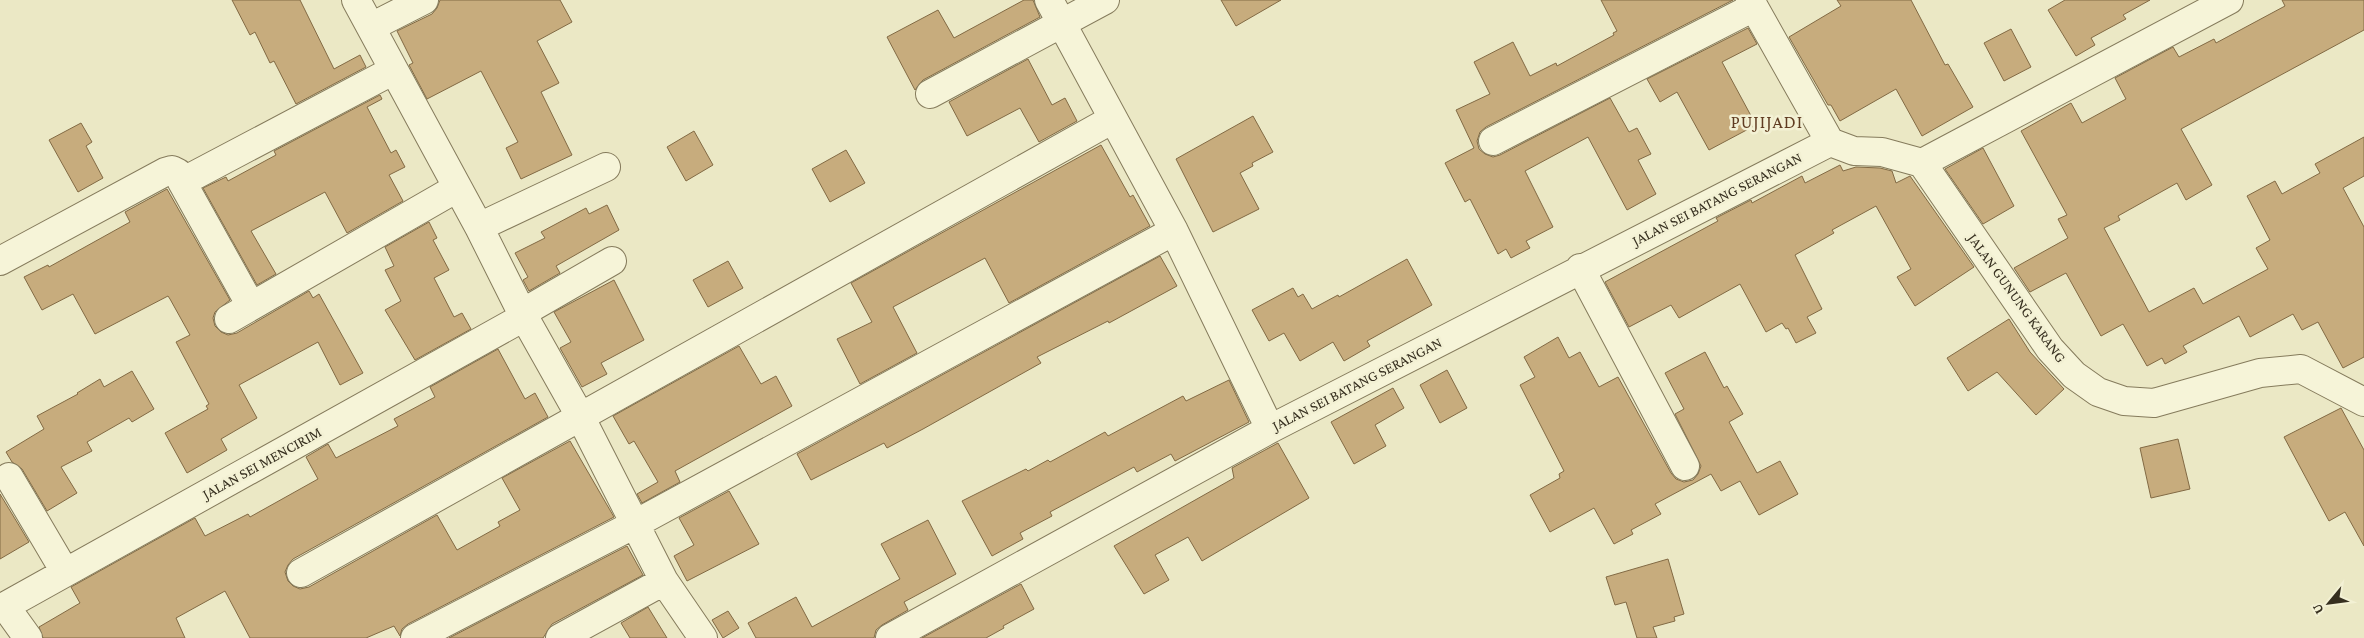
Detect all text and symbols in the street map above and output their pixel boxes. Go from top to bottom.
district label: PUJIJADI [1731,112,1803,132]
street label: JALAN SEI BATANG SERANGAN [1628,149,1805,251]
street label: JALAN GUNUNG KARANG [1963,229,2069,366]
street label: JALAN SEI BATANG SERANGAN [1268,334,1445,436]
street label: JALAN SEI MENCIRIM [198,424,325,504]
north arrow [2304,578,2354,628]
text: U [2308,601,2327,617]

